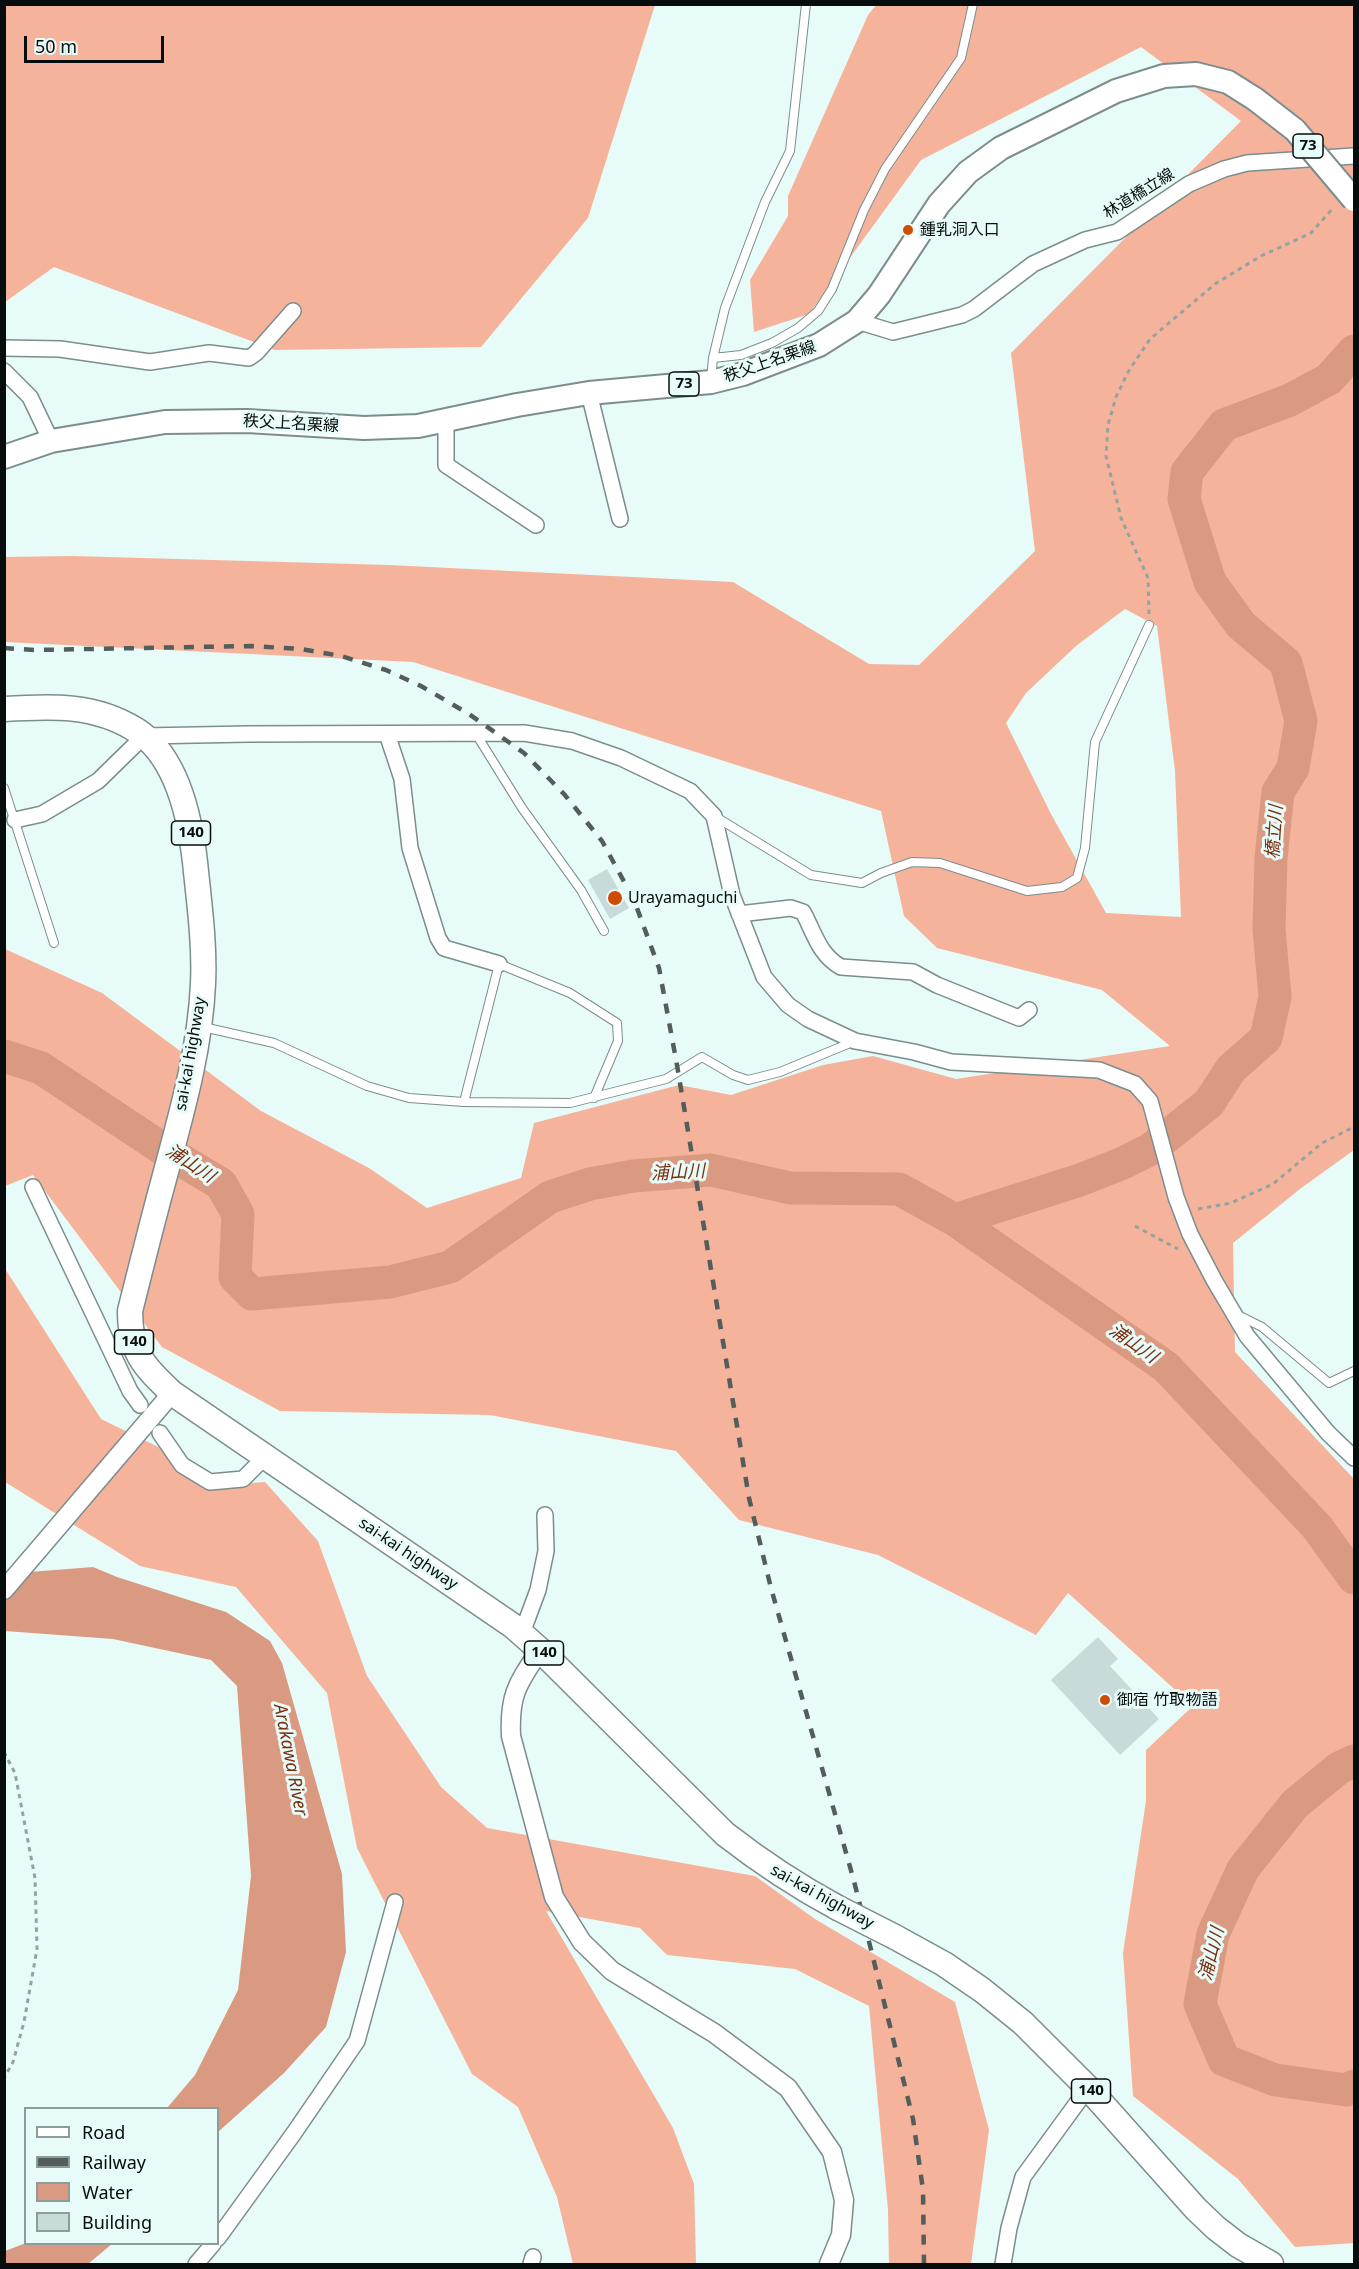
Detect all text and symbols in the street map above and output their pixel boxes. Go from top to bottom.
scale bar [27,24,166,62]
text: 50 m [35,34,77,58]
road number: 73 [1293,134,1323,158]
street label: 林道橋立線 [1100,165,1178,223]
place label: 鍾乳洞入口 [920,220,1000,240]
marker: 鍾乳洞入口 [901,223,915,237]
street label: 秩父上名栗線 [721,337,819,387]
road number: 73 [669,372,699,396]
street label: 秩父上名栗線 [243,412,339,436]
water label: 橋立川 [1262,804,1288,860]
road number: 140 [172,821,210,845]
place label: Urayamaguchi [628,888,737,908]
marker: Urayamaguchi [606,889,624,907]
street label: sai-kai highway [172,996,210,1112]
water label: 浦山川 [161,1140,219,1188]
water label: 浦山川 [650,1161,706,1185]
water label: 浦山川 [1105,1320,1161,1368]
road number: 140 [114,1330,154,1354]
street label: sai-kai highway [355,1514,461,1594]
road number: 140 [524,1641,564,1665]
place label: 御宿 竹取物語 [1117,1690,1217,1710]
marker: 御宿 竹取物語 [1098,1693,1112,1707]
water label: Arakawa River [269,1702,311,1818]
street label: sai-kai highway [767,1861,877,1933]
water label: 浦山川 [1195,1925,1229,1983]
road number: 140 [1072,2079,1110,2103]
legend [24,2107,219,2245]
text: Road [82,2120,125,2144]
text: Railway [82,2150,146,2174]
text: Water [82,2180,133,2204]
text: Building [82,2210,152,2234]

